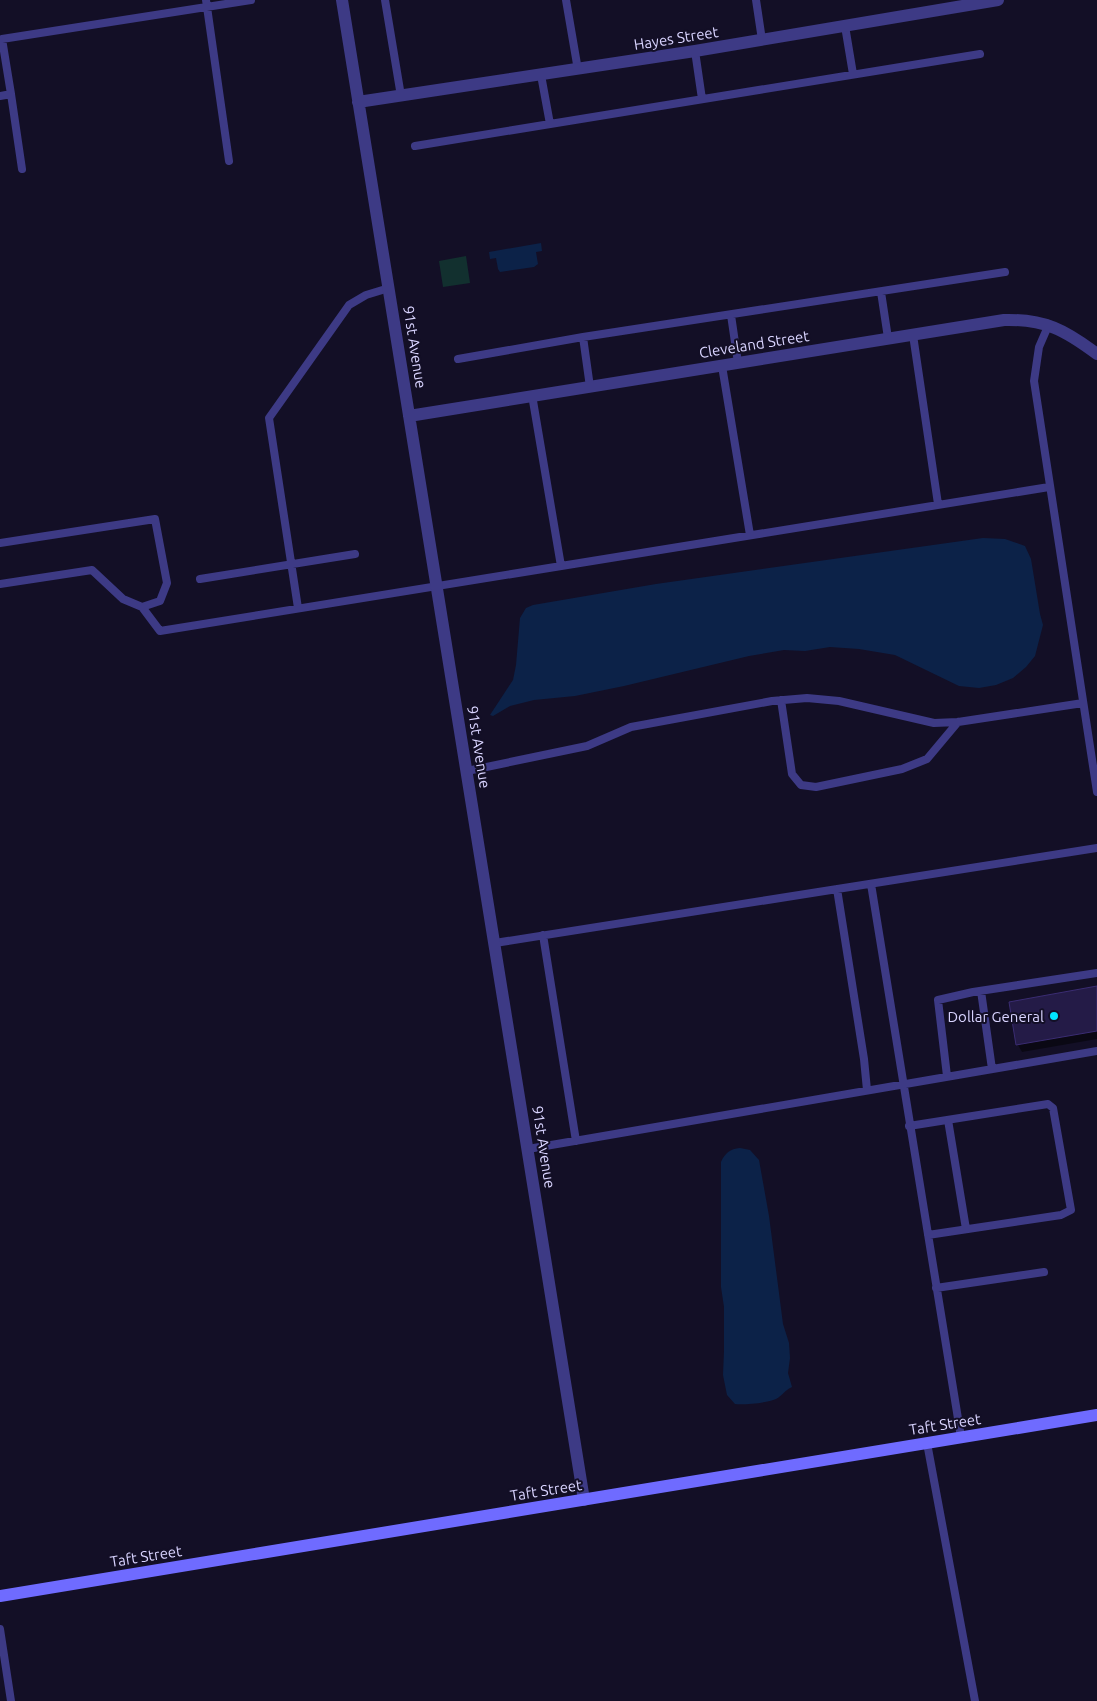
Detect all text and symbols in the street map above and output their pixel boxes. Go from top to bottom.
street label: Hayes Street [632,23,720,53]
street label: 91st Avenue [400,305,430,389]
street label: Cleveland Street [698,327,810,361]
street label: 91st Avenue [464,705,494,789]
place label: Dollar General [948,1008,1044,1025]
marker: Dollar General [1048,1010,1060,1022]
street label: 91st Avenue [529,1105,559,1189]
street label: Taft Street [908,1410,982,1438]
street label: Taft Street [509,1476,583,1504]
street label: Taft Street [109,1542,183,1570]

